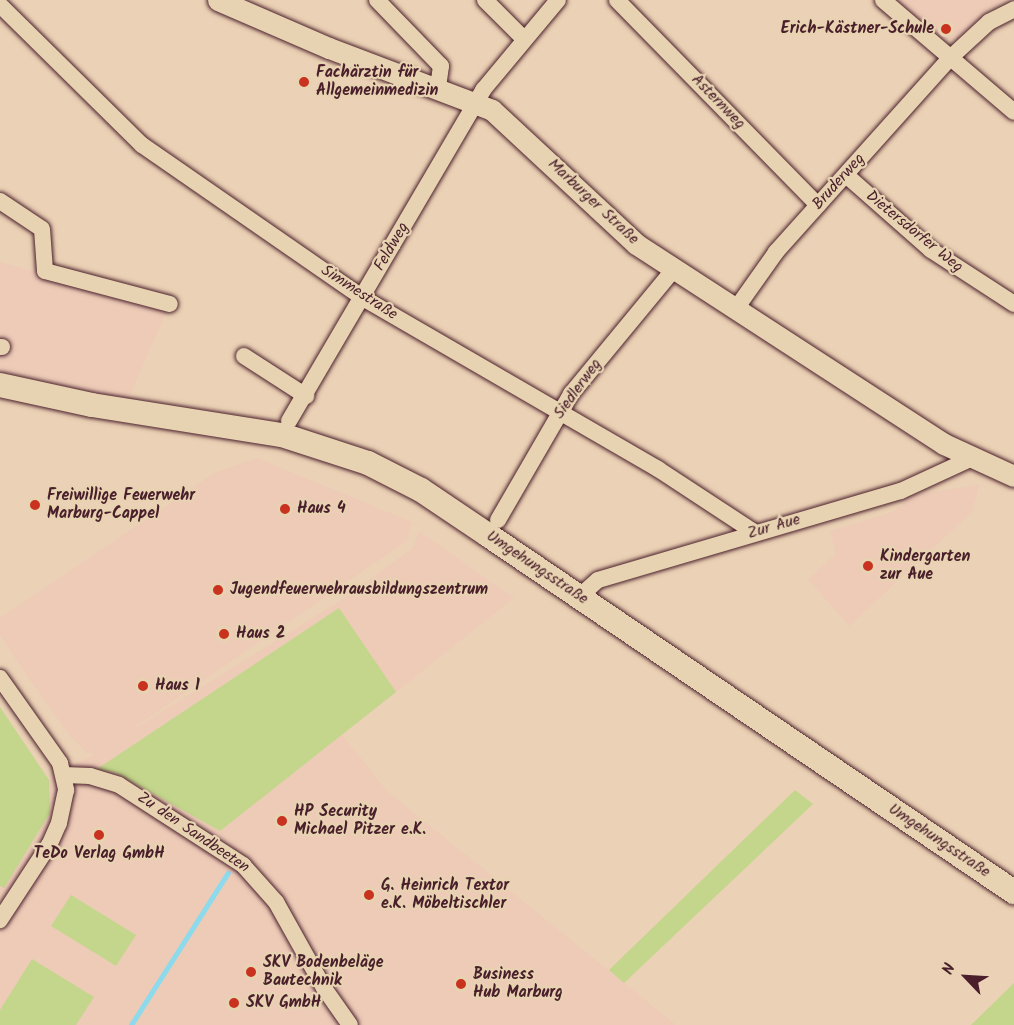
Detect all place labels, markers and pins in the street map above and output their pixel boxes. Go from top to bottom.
place label: Erich-Kästner-Schule [781,19,934,39]
marker: Erich-Kästner-Schule [939,22,953,36]
place label: Fachärztin für Allgemeinmedizin [316,63,438,101]
marker: Fachärztin für Allgemeinmedizin [297,75,311,89]
place label: Freiwillige Feuerwehr Marburg-Cappel [47,486,195,524]
marker: Freiwillige Feuerwehr Marburg-Cappel [28,498,42,512]
place label: Haus 4 [297,499,346,519]
marker: Haus 4 [278,502,292,516]
place label: Kindergarten zur Aue [880,547,970,585]
marker: Kindergarten zur Aue [861,559,875,573]
place label: Jugendfeuerwehrausbildungszentrum [230,580,488,600]
marker: Jugendfeuerwehrausbildungszentrum [211,583,225,597]
place label: Haus 2 [236,624,285,644]
marker: Haus 2 [217,627,231,641]
place label: Haus 1 [155,676,200,696]
marker: Haus 1 [136,679,150,693]
place label: HP Security Michael Pitzer e.K. [294,802,426,840]
marker: HP Security Michael Pitzer e.K. [275,814,289,828]
marker: TeDo Verlag GmbH [92,828,106,842]
place label: TeDo Verlag GmbH [33,844,165,864]
place label: G. Heinrich Textor e.K. Möbeltischler [381,876,509,914]
marker: G. Heinrich Textor e.K. Möbeltischler [362,888,376,902]
place label: SKV Bodenbeläge Bautechnik [263,953,384,991]
marker: SKV Bodenbeläge Bautechnik [244,965,258,979]
place label: Business Hub Marburg [473,965,563,1003]
marker: Business Hub Marburg [454,977,468,991]
place label: SKV GmbH [246,993,321,1013]
marker: SKV GmbH [227,996,241,1010]

